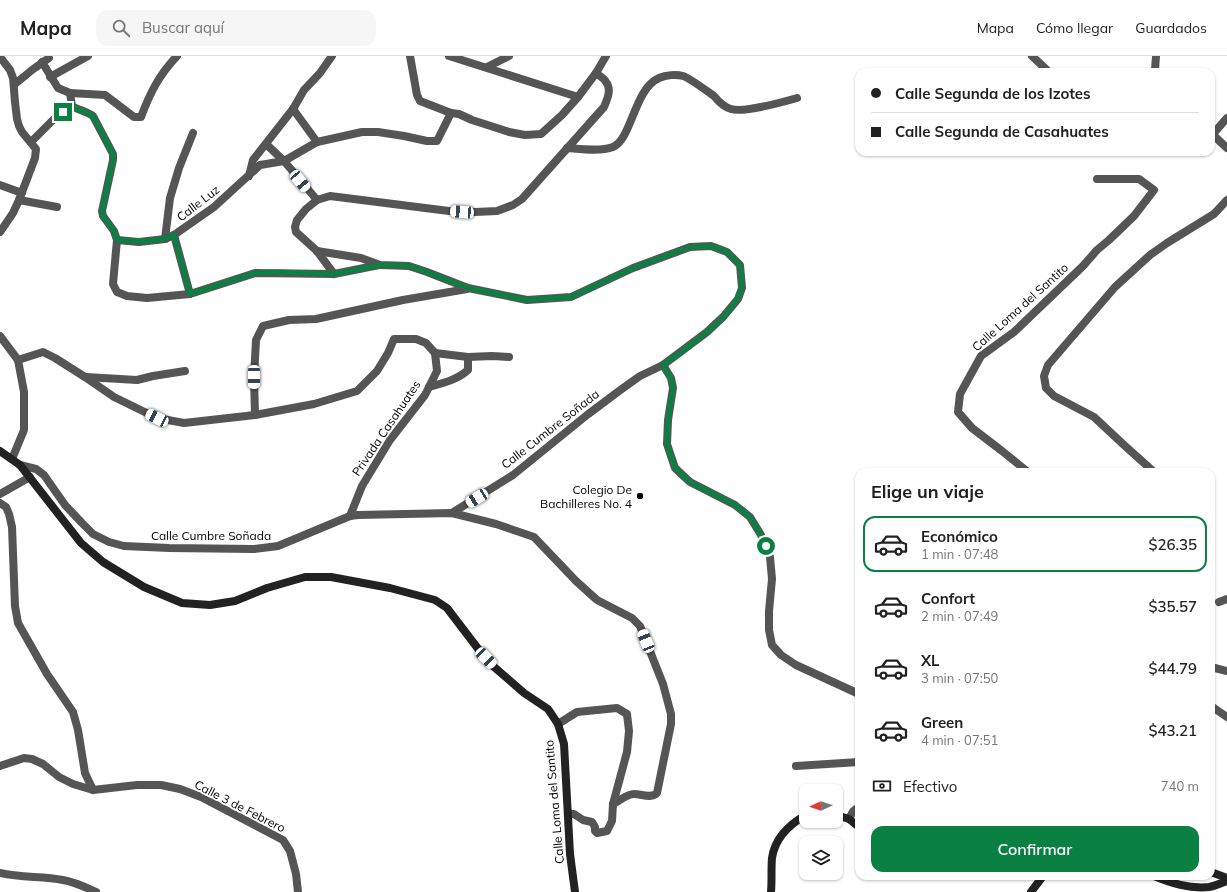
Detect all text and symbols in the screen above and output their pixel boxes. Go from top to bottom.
search box [96,10,376,46]
text: Mapa [20,16,72,40]
icon: search [110,17,132,39]
text: Buscar aquí [142,18,224,37]
text: Mapa [977,19,1014,37]
text: Cómo llegar [1036,19,1113,37]
text: Guardados [1135,19,1207,37]
text: Calle Segunda de los Izotes [895,84,1091,103]
route end [54,103,72,121]
text: Calle Segunda de Casahuates [895,122,1109,141]
car [288,168,312,194]
street label: Calle Luz [174,182,222,224]
car [450,205,474,219]
street label: Calle Loma del Santito [969,260,1071,354]
car [248,365,260,389]
street label: Privada Casahuates [348,377,424,479]
street label: Calle Cumbre Soñada [498,386,602,472]
car [144,407,170,429]
text: Elige un viaje [871,480,984,503]
place label: Colegio De Bachilleres No. 4 [540,482,632,511]
car [464,487,490,509]
marker: Colegio De Bachilleres No. 4 [635,491,645,501]
icon: car [873,526,909,562]
text: Económico [921,527,998,546]
street label: Calle Cumbre Soñada [151,528,271,543]
text: $26.35 [1148,535,1197,554]
route start [757,537,775,555]
text: 1 min · 07:48 [921,546,998,562]
icon: car [873,588,909,624]
text: Confort [921,589,975,608]
text: $35.57 [1148,597,1197,616]
text: 2 min · 07:49 [921,608,998,624]
car [636,628,656,654]
car [473,645,499,671]
icon: car [873,650,909,686]
text: XL [921,651,939,670]
text: $44.79 [1148,659,1197,678]
text: 3 min · 07:50 [921,670,998,686]
icon: car [873,712,909,748]
text: Green [921,713,963,732]
text: $43.21 [1148,721,1197,740]
text: 4 min · 07:51 [921,732,998,748]
street label: Calle Loma del Santito [541,739,567,865]
icon: cash [871,775,893,797]
street label: Calle 3 de Febrero [192,777,288,835]
text: Efectivo [903,777,957,796]
text: 740 m [1161,778,1199,794]
north arrow [799,784,843,828]
map controls [799,784,843,880]
button: Confirmar [871,826,1199,872]
button: layers [799,836,843,880]

